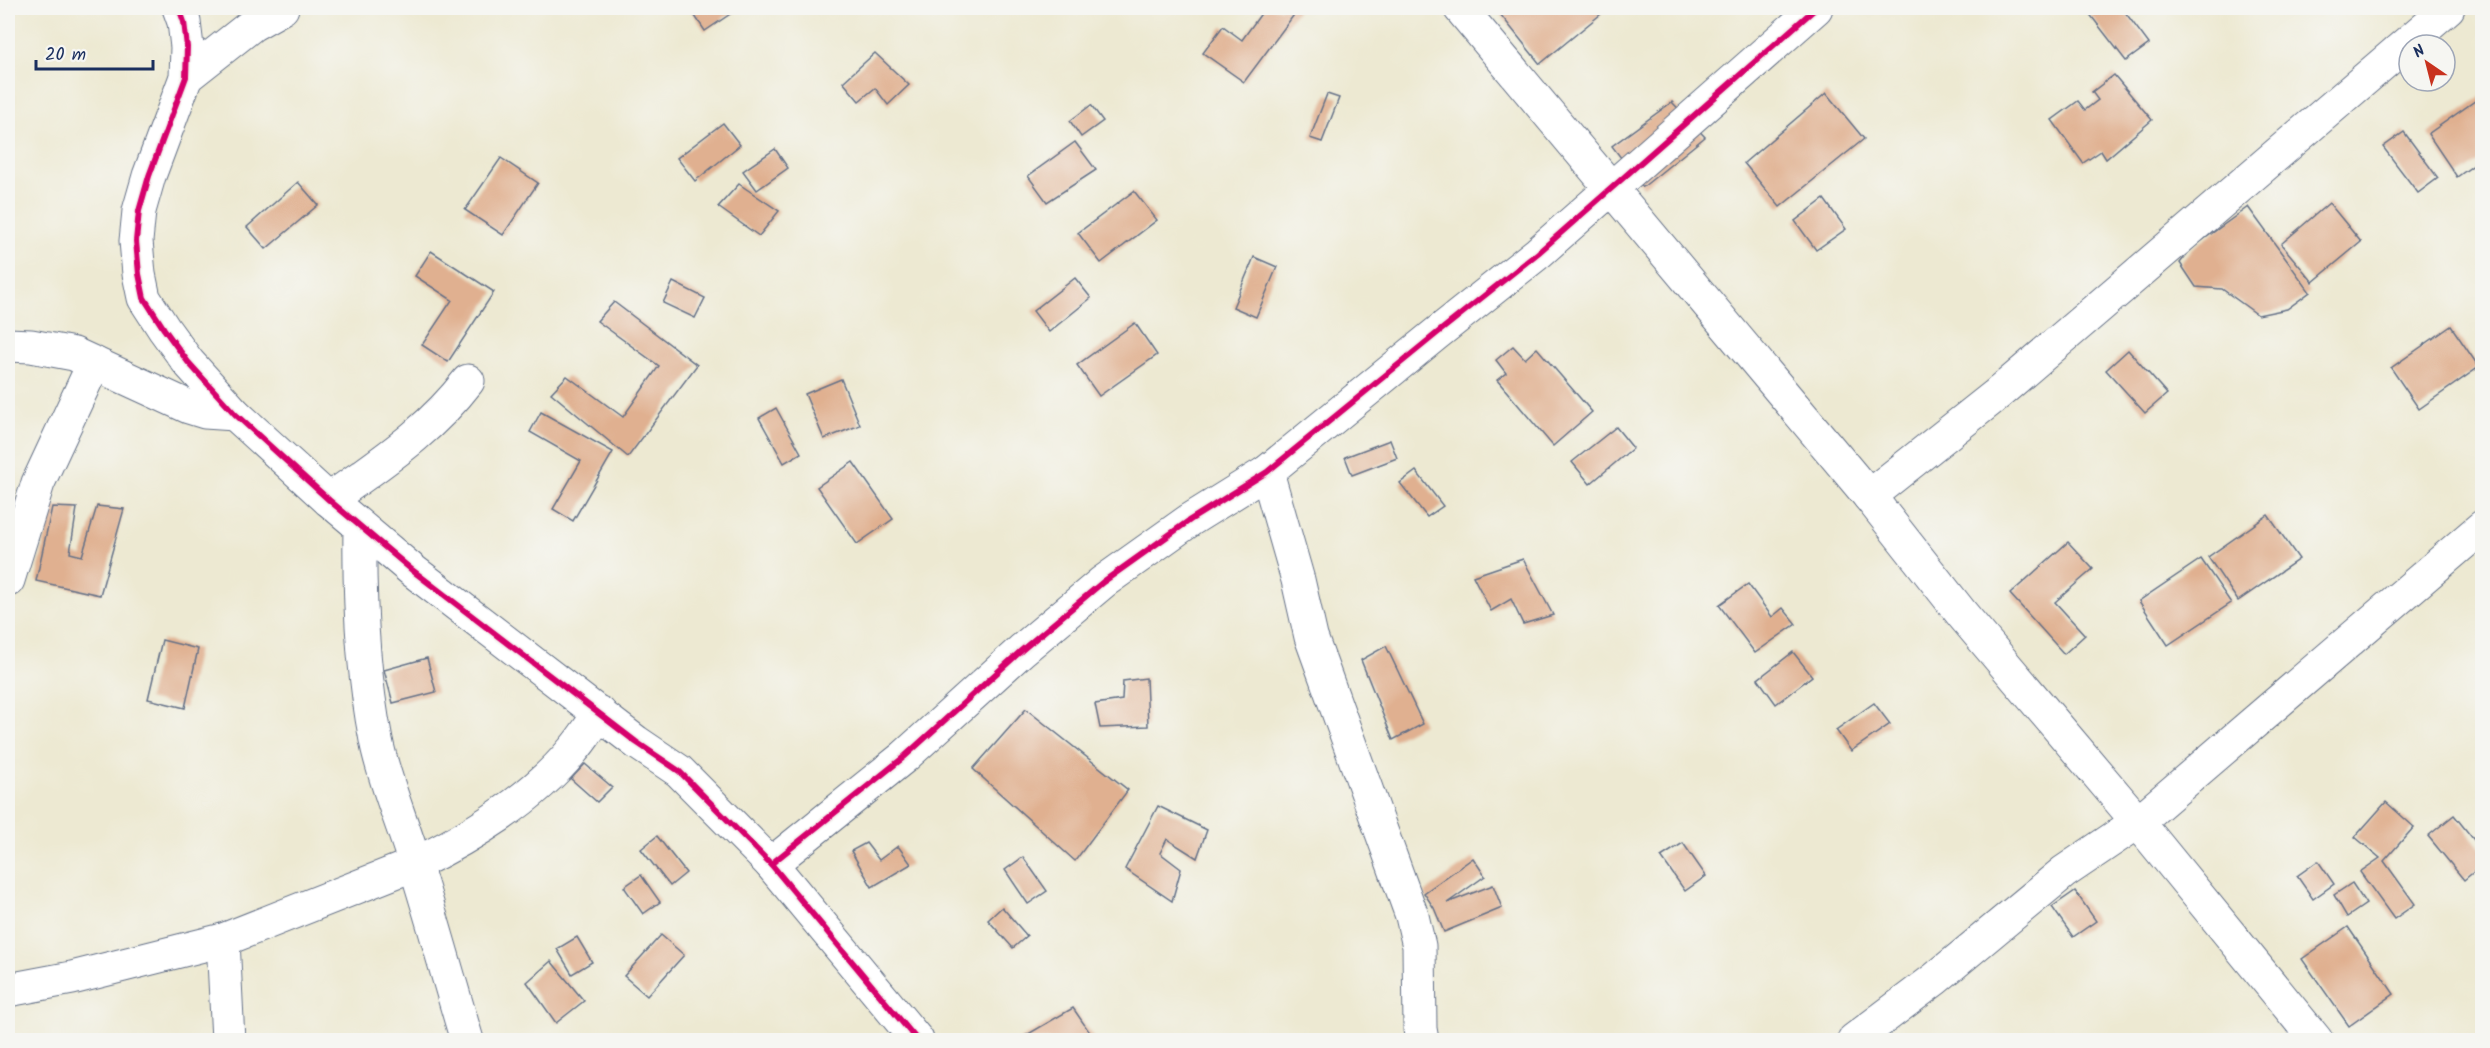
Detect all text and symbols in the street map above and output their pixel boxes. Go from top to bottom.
scale bar [36,33,153,71]
north arrow [2397,33,2457,93]
text: N [2408,39,2431,65]
text: 20 m [45,41,86,70]

